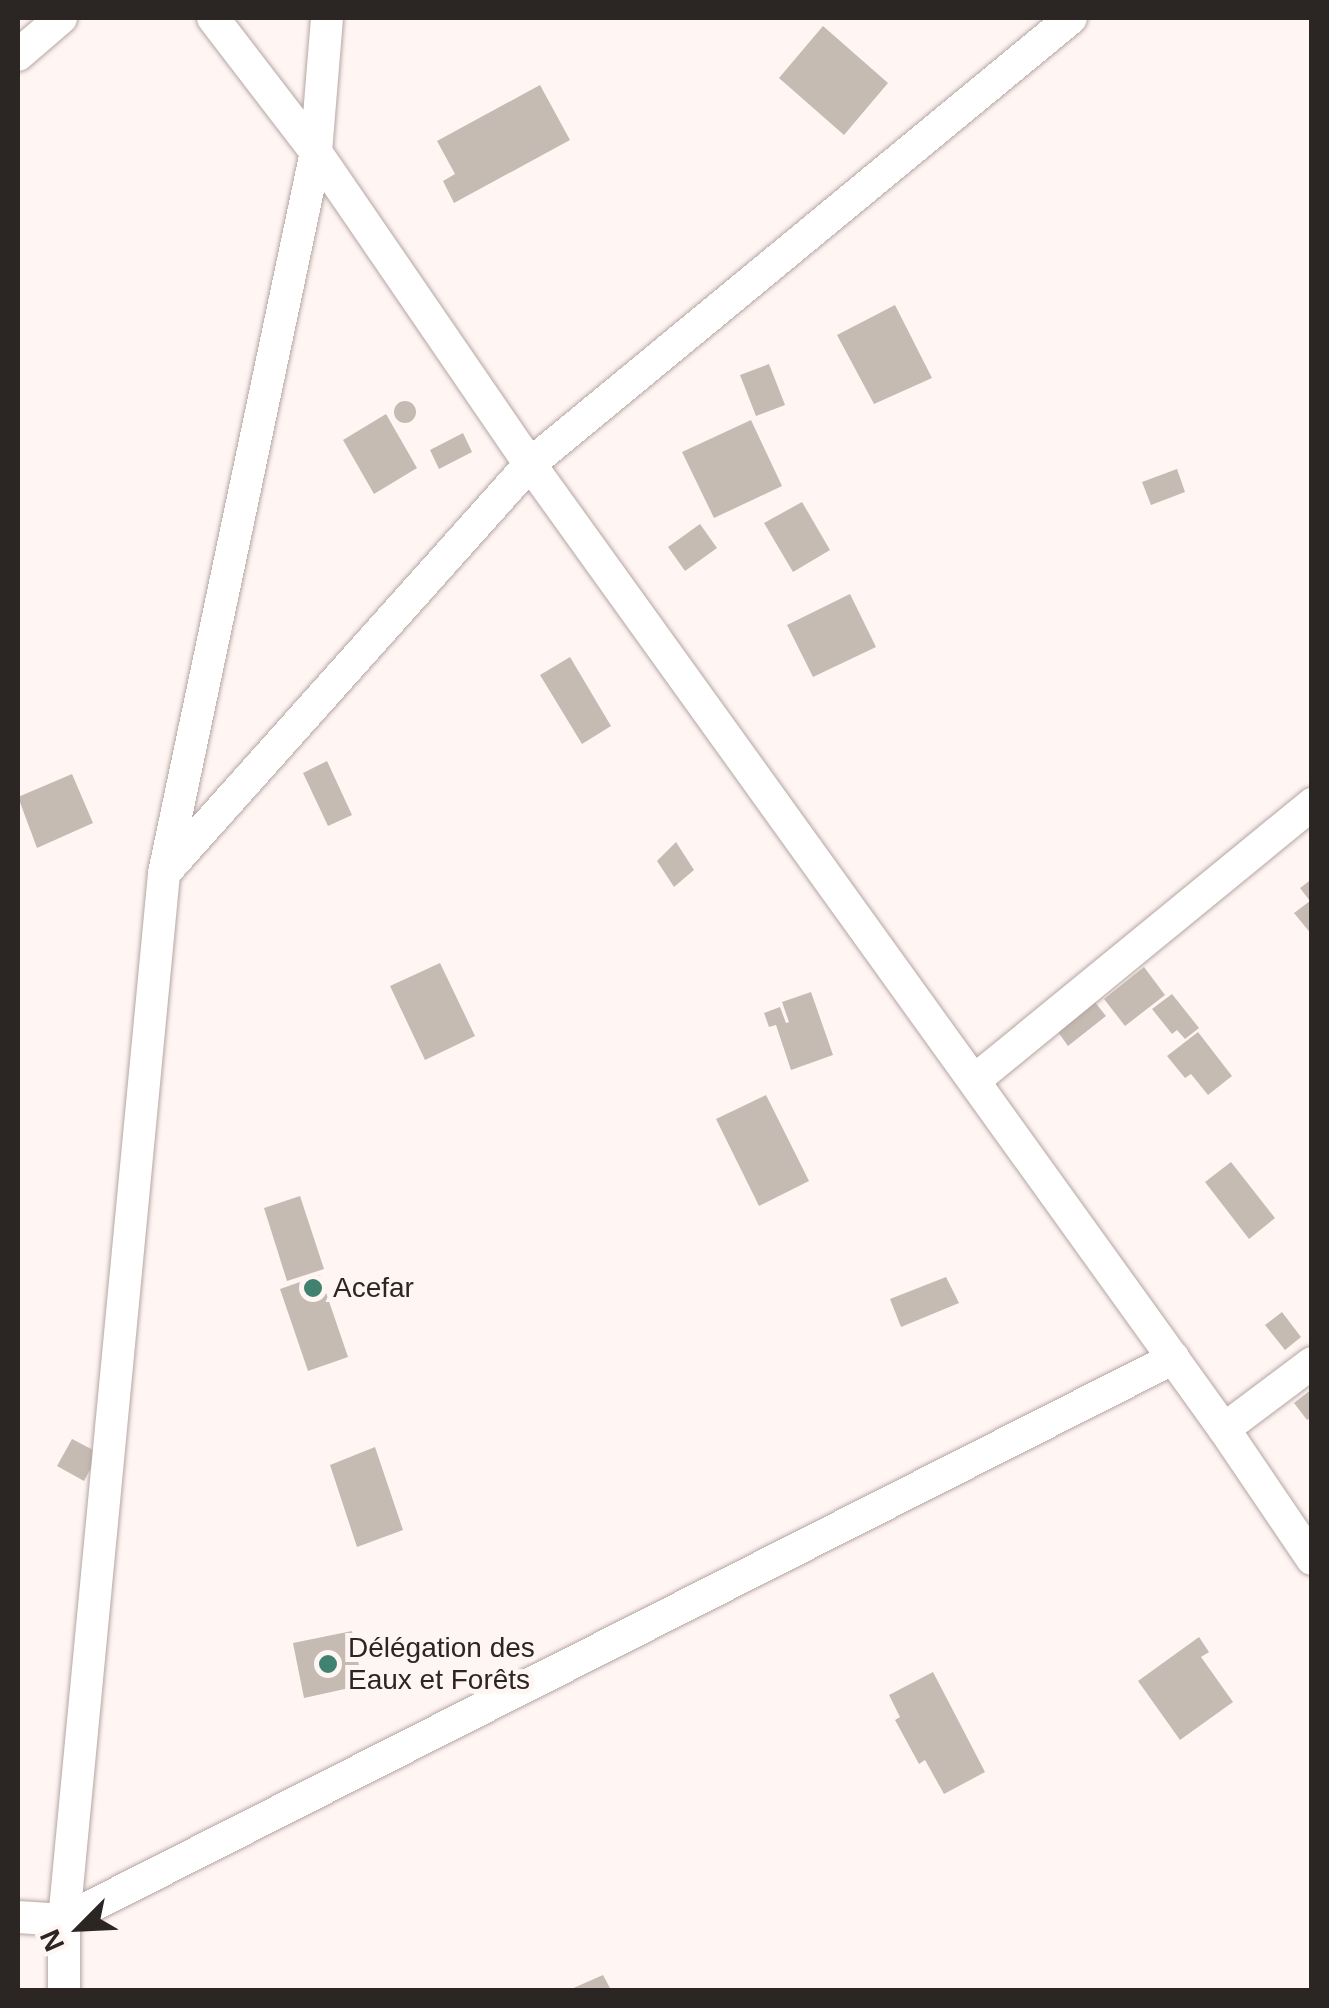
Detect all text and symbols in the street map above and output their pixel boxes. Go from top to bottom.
place label: Acefar [333,1271,414,1305]
marker: Acefar [302,1277,324,1299]
place label: Délégation des Eaux et Forêts [348,1631,535,1697]
marker: Délégation des Eaux et Forêts [317,1653,339,1675]
north arrow [30,1878,130,1978]
text: N [34,1925,70,1956]

